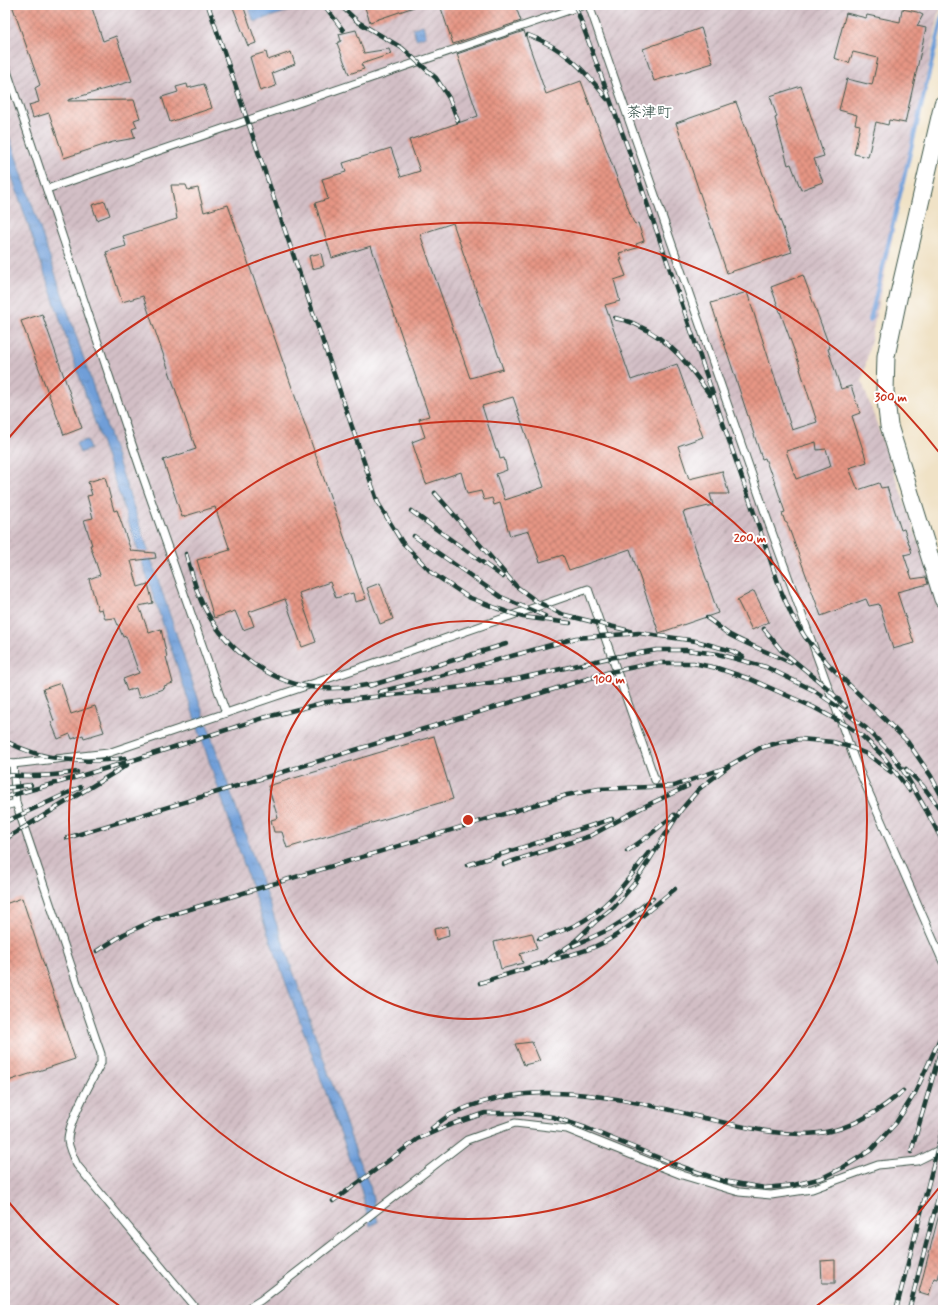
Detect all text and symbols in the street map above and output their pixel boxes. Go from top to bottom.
district label: 茶津町 [626,103,672,123]
text: 300 m [875,390,908,406]
text: 200 m [734,531,767,547]
text: 100 m [593,672,626,688]
centre of rings [461,813,475,827]

